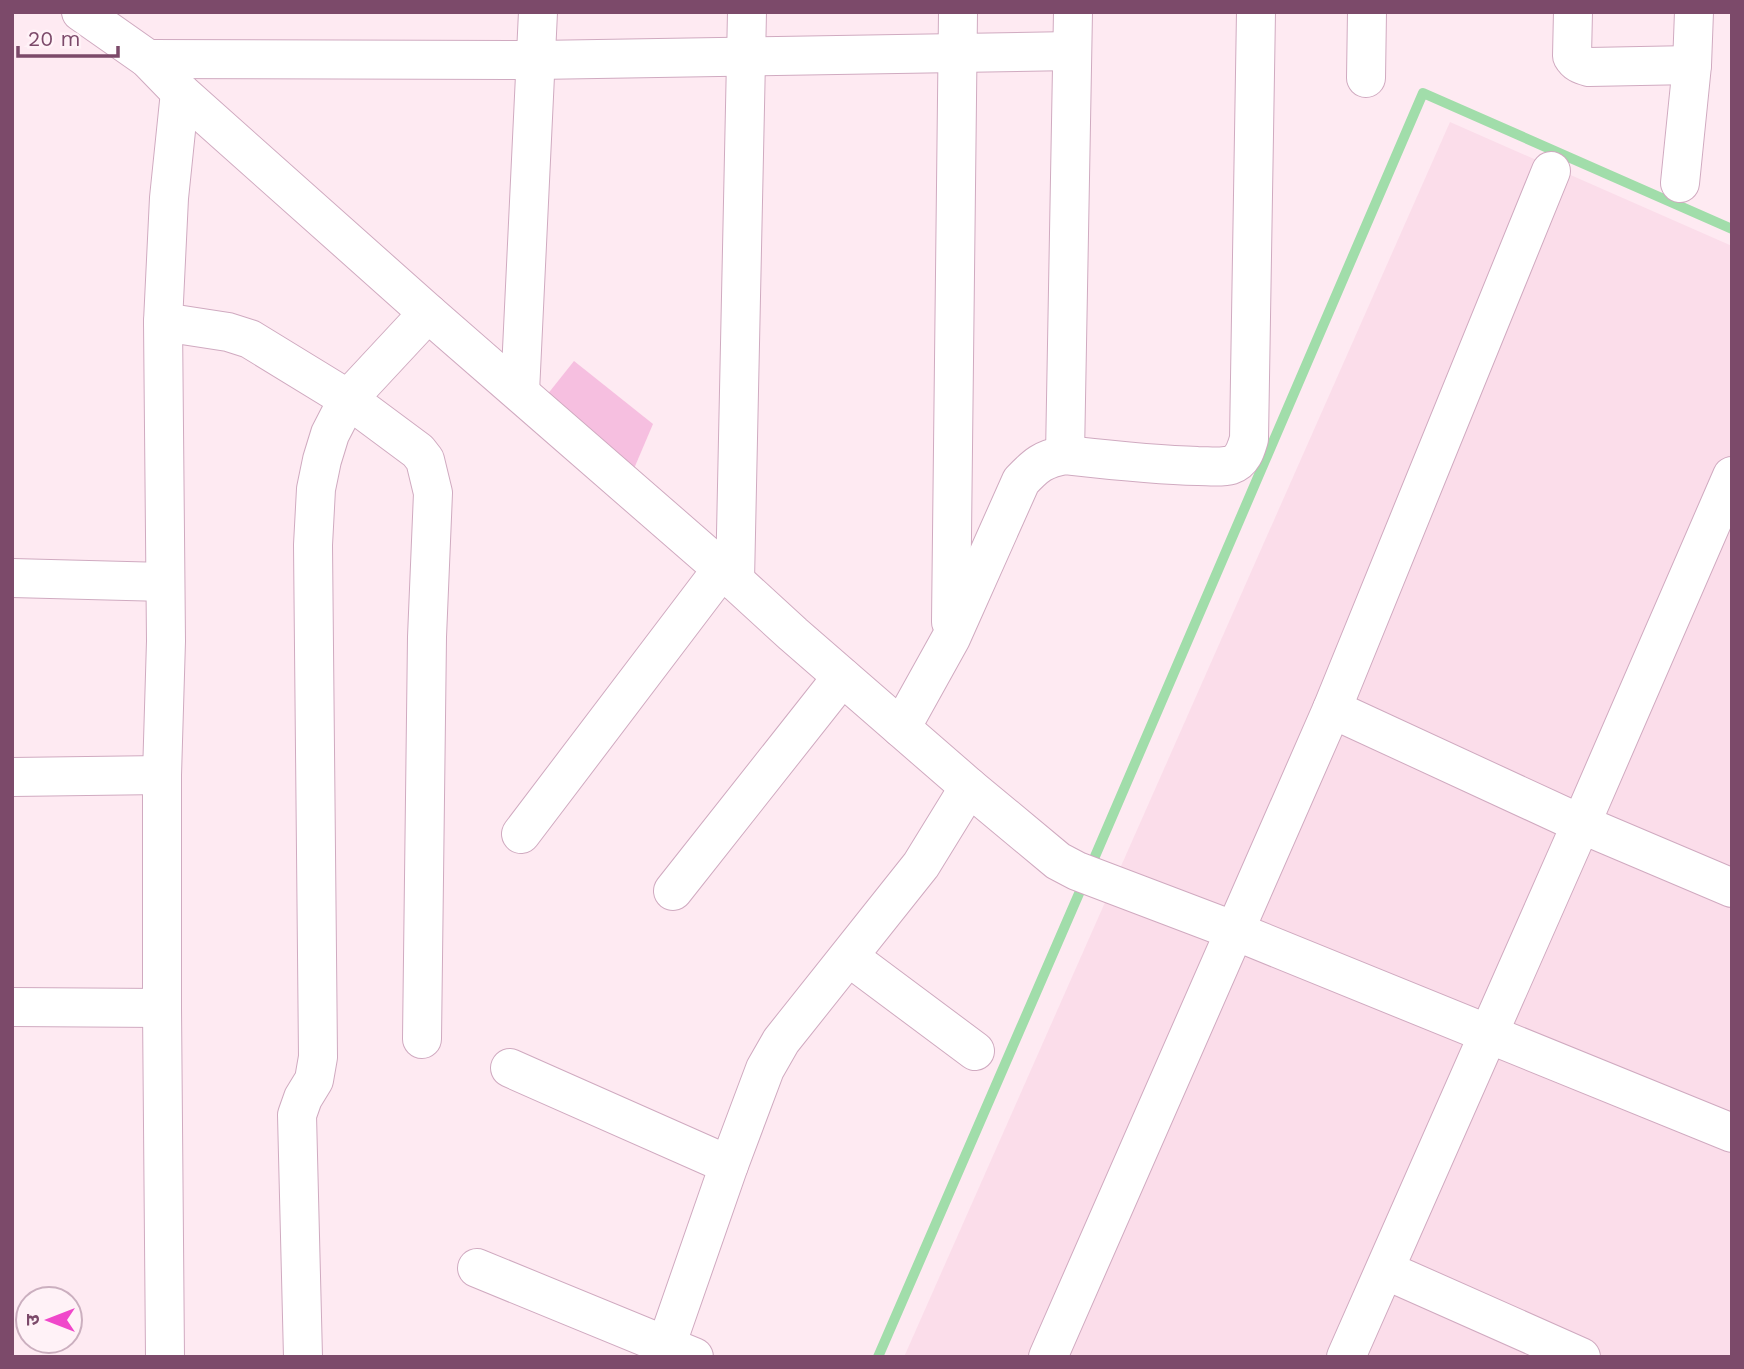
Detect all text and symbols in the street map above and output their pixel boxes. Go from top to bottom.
scale bar [18,14,117,58]
text: 20 m [28,26,80,51]
north arrow [14,1285,84,1355]
text: उ [21,1314,44,1326]

